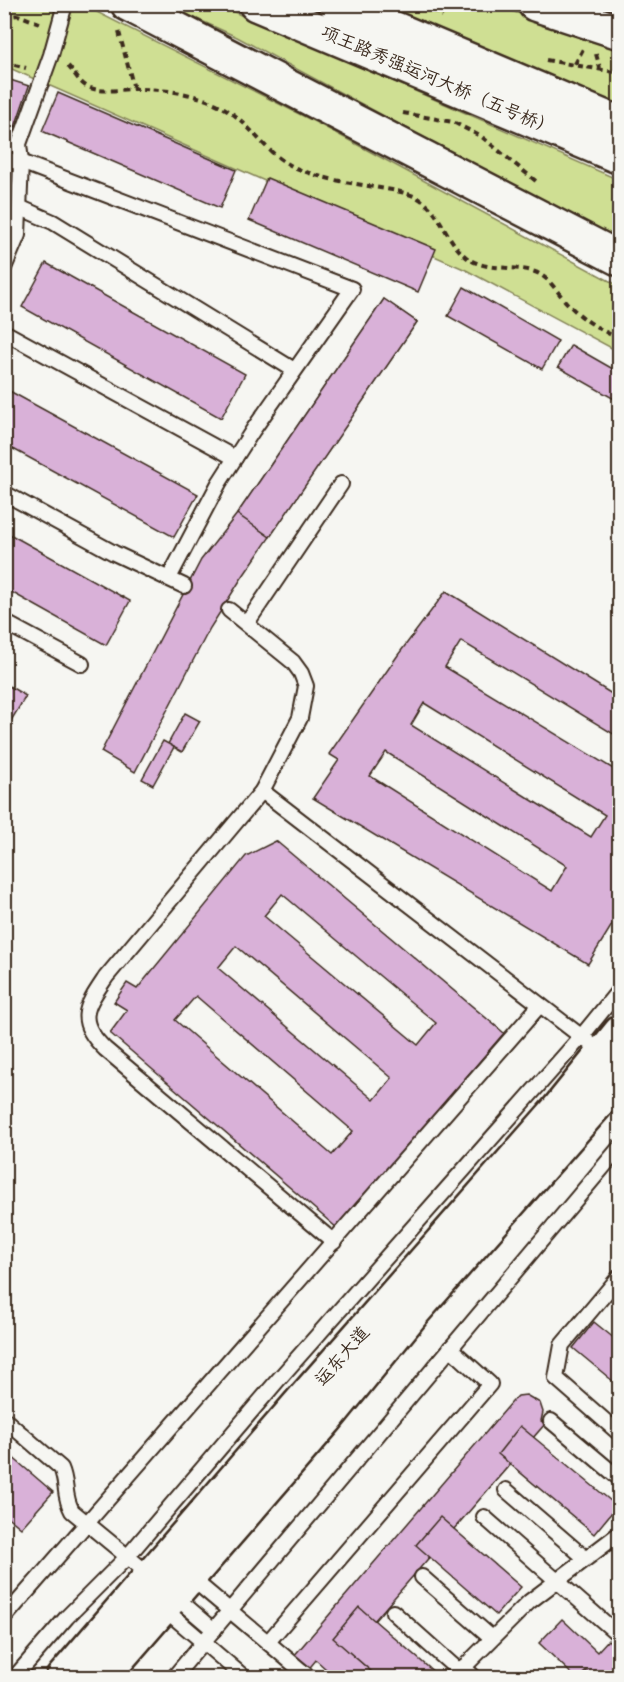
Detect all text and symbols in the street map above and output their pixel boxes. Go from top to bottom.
street label: 项王路秀强运河大桥（五号桥） [317,20,559,140]
street label: 运东大道 [309,1321,375,1391]

